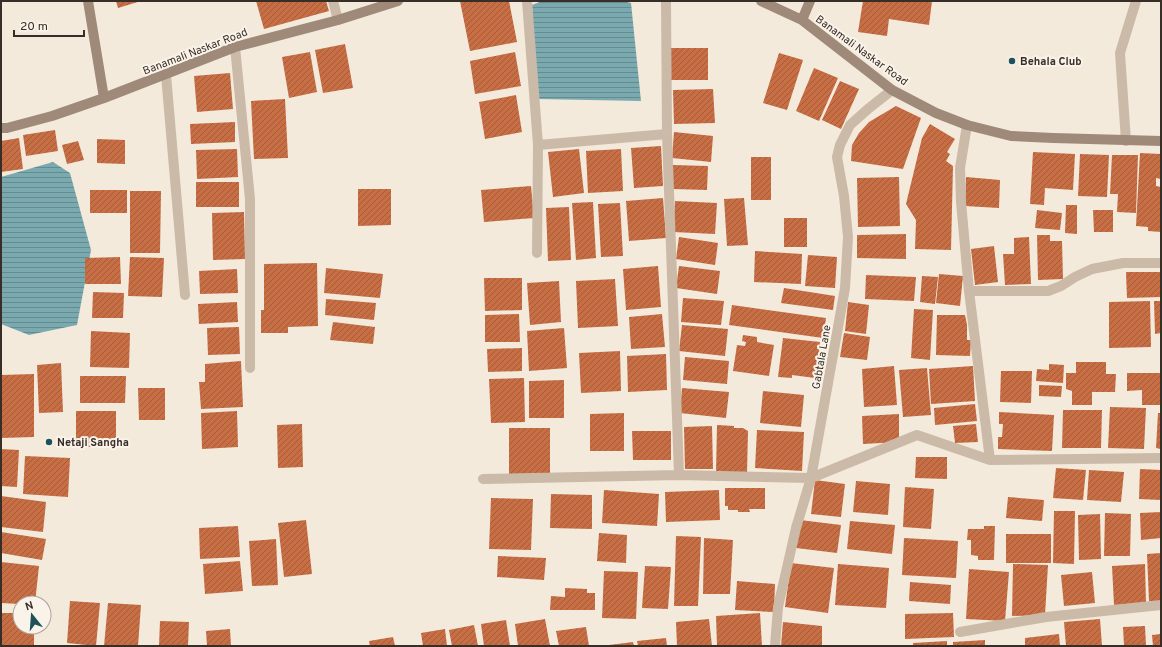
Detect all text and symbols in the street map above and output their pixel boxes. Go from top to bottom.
scale bar [14,12,84,38]
street label: Banamali Naskar Road [812,13,910,89]
text: 20 m [20,19,48,35]
street label: Banamali Naskar Road [141,25,250,78]
place label: Behala Club [1020,55,1082,69]
marker: Behala Club [1007,56,1017,66]
street label: Gabtala Lane [809,324,835,390]
place label: Netaji Sangha [57,436,129,450]
marker: Netaji Sangha [44,437,54,447]
north arrow [12,595,52,635]
text: N [24,599,35,614]

